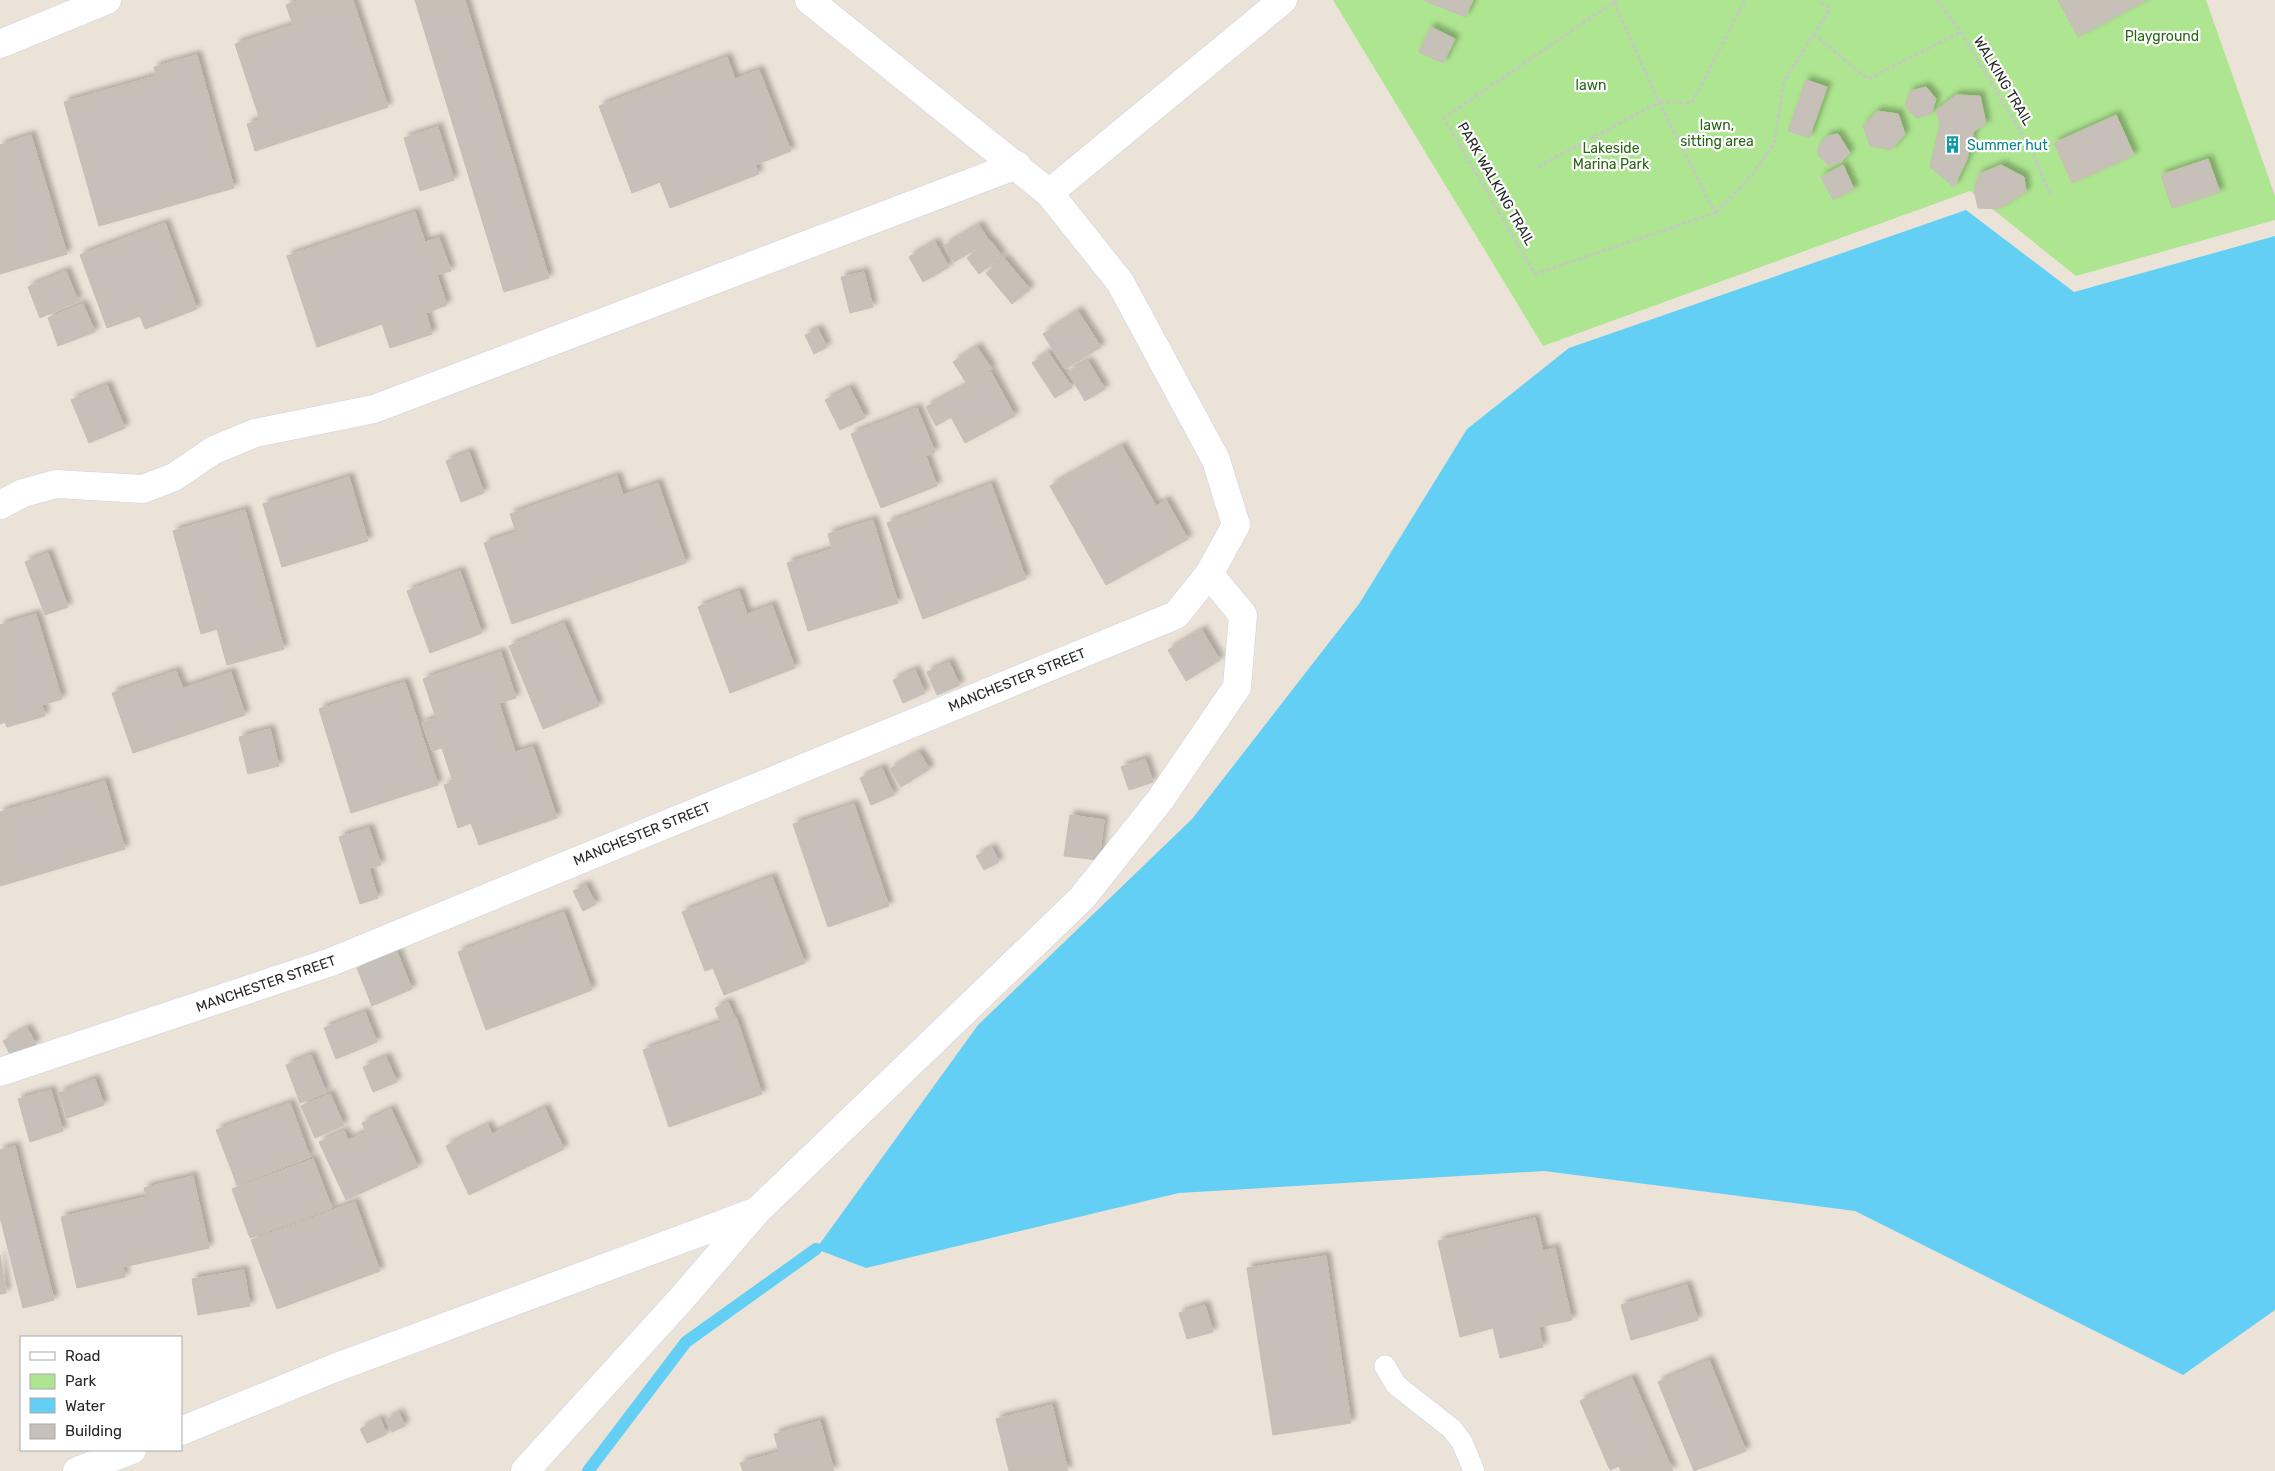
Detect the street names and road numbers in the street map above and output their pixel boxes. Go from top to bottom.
street label: WALKING TRAIL [1970,33,2036,129]
street label: PARK WALKING TRAIL [1454,119,1538,249]
street label: MANCHESTER STREET [946,645,1088,715]
street label: MANCHESTER STREET [571,799,713,869]
street label: MANCHESTER STREET [194,952,338,1016]

